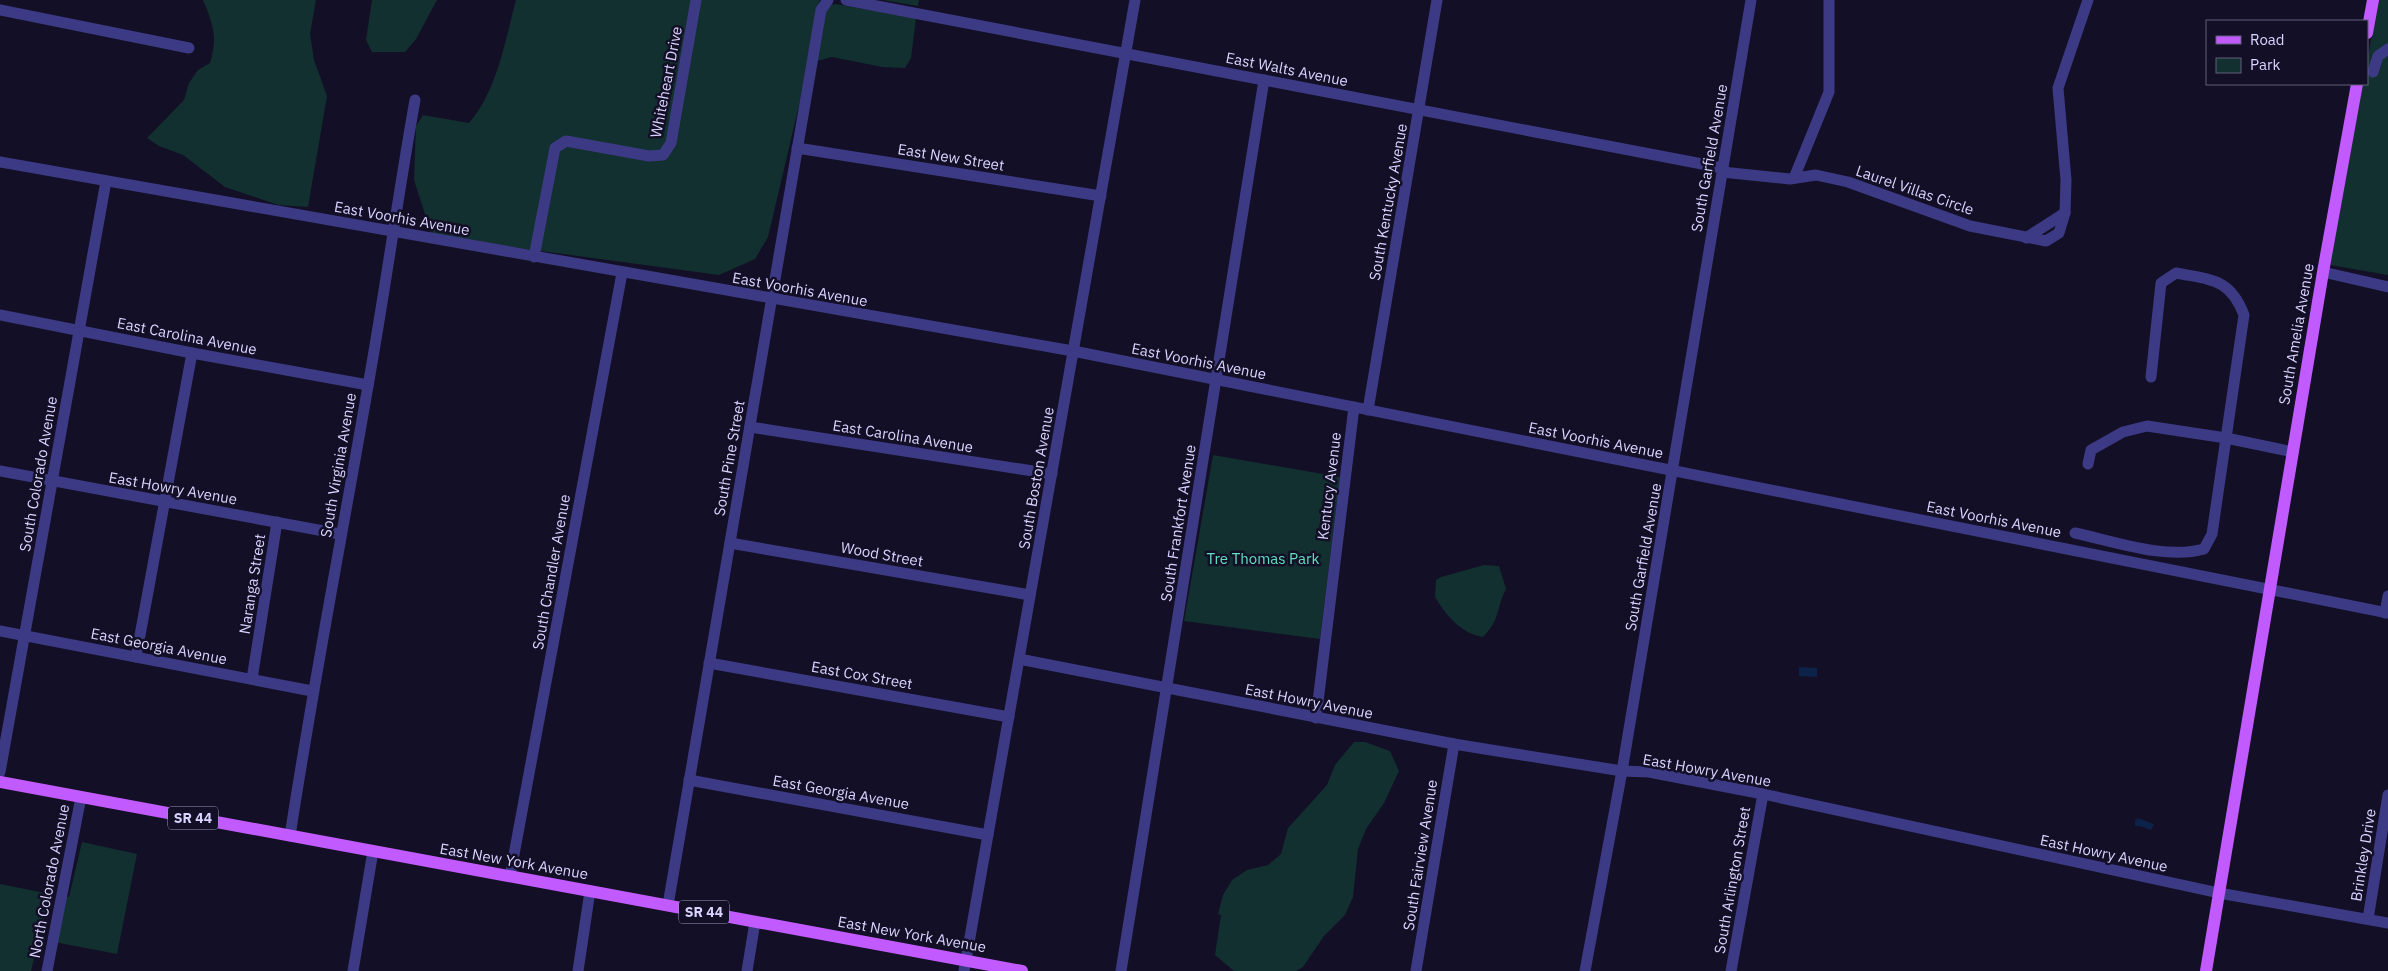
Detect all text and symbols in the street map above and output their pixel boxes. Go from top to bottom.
legend [2206,20,2368,85]
street label: Whiteheart Drive [646,25,686,139]
text: Road [2250,30,2285,49]
street label: East Walts Avenue [1224,48,1350,90]
text: Park [2250,55,2280,74]
street label: South Garfield Avenue [1687,82,1731,234]
street label: South Kentucky Avenue [1365,122,1411,282]
street label: East New Street [896,139,1006,175]
street label: Laurel Villas Circle [1854,161,1976,219]
street label: East Voorhis Avenue [333,197,471,239]
street label: South Amelia Avenue [2274,262,2318,406]
street label: East Voorhis Avenue [731,268,869,310]
street label: East Carolina Avenue [116,313,258,359]
street label: East Voorhis Avenue [1130,339,1268,383]
street label: South Virginia Avenue [316,391,360,539]
street label: South Colorado Avenue [15,395,61,553]
street label: South Pine Street [709,399,749,517]
street label: South Boston Avenue [1014,405,1058,551]
street label: East Carolina Avenue [831,416,975,456]
street label: East Voorhis Avenue [1527,418,1665,462]
street label: Kentucy Avenue [1313,431,1345,541]
street label: South Frankfort Avenue [1156,443,1200,603]
street label: East Howry Avenue [107,467,239,509]
street label: South Garfield Avenue [1621,481,1665,633]
street label: South Chandler Avenue [528,493,574,651]
street label: East Voorhis Avenue [1925,497,2063,541]
street label: Naranga Street [235,533,269,635]
street label: Wood Street [839,537,925,571]
park label: Tre Thomas Park [1207,549,1320,568]
street label: East Georgia Avenue [89,623,229,669]
street label: East Cox Street [810,657,914,693]
street label: East Howry Avenue [1243,679,1375,723]
street label: East Howry Avenue [1641,749,1773,791]
street label: East Georgia Avenue [771,771,911,813]
street label: South Fairview Avenue [1399,778,1441,932]
street label: North Colorado Avenue [25,802,73,960]
street label: South Arlington Street [1710,805,1754,955]
road number: SR 44 [168,806,218,830]
street label: Brinkley Drive [2346,807,2380,903]
street label: East Howry Avenue [2038,830,2170,876]
street label: East New York Avenue [438,839,590,883]
road number: SR 44 [679,900,729,924]
street label: East New York Avenue [836,912,988,956]

